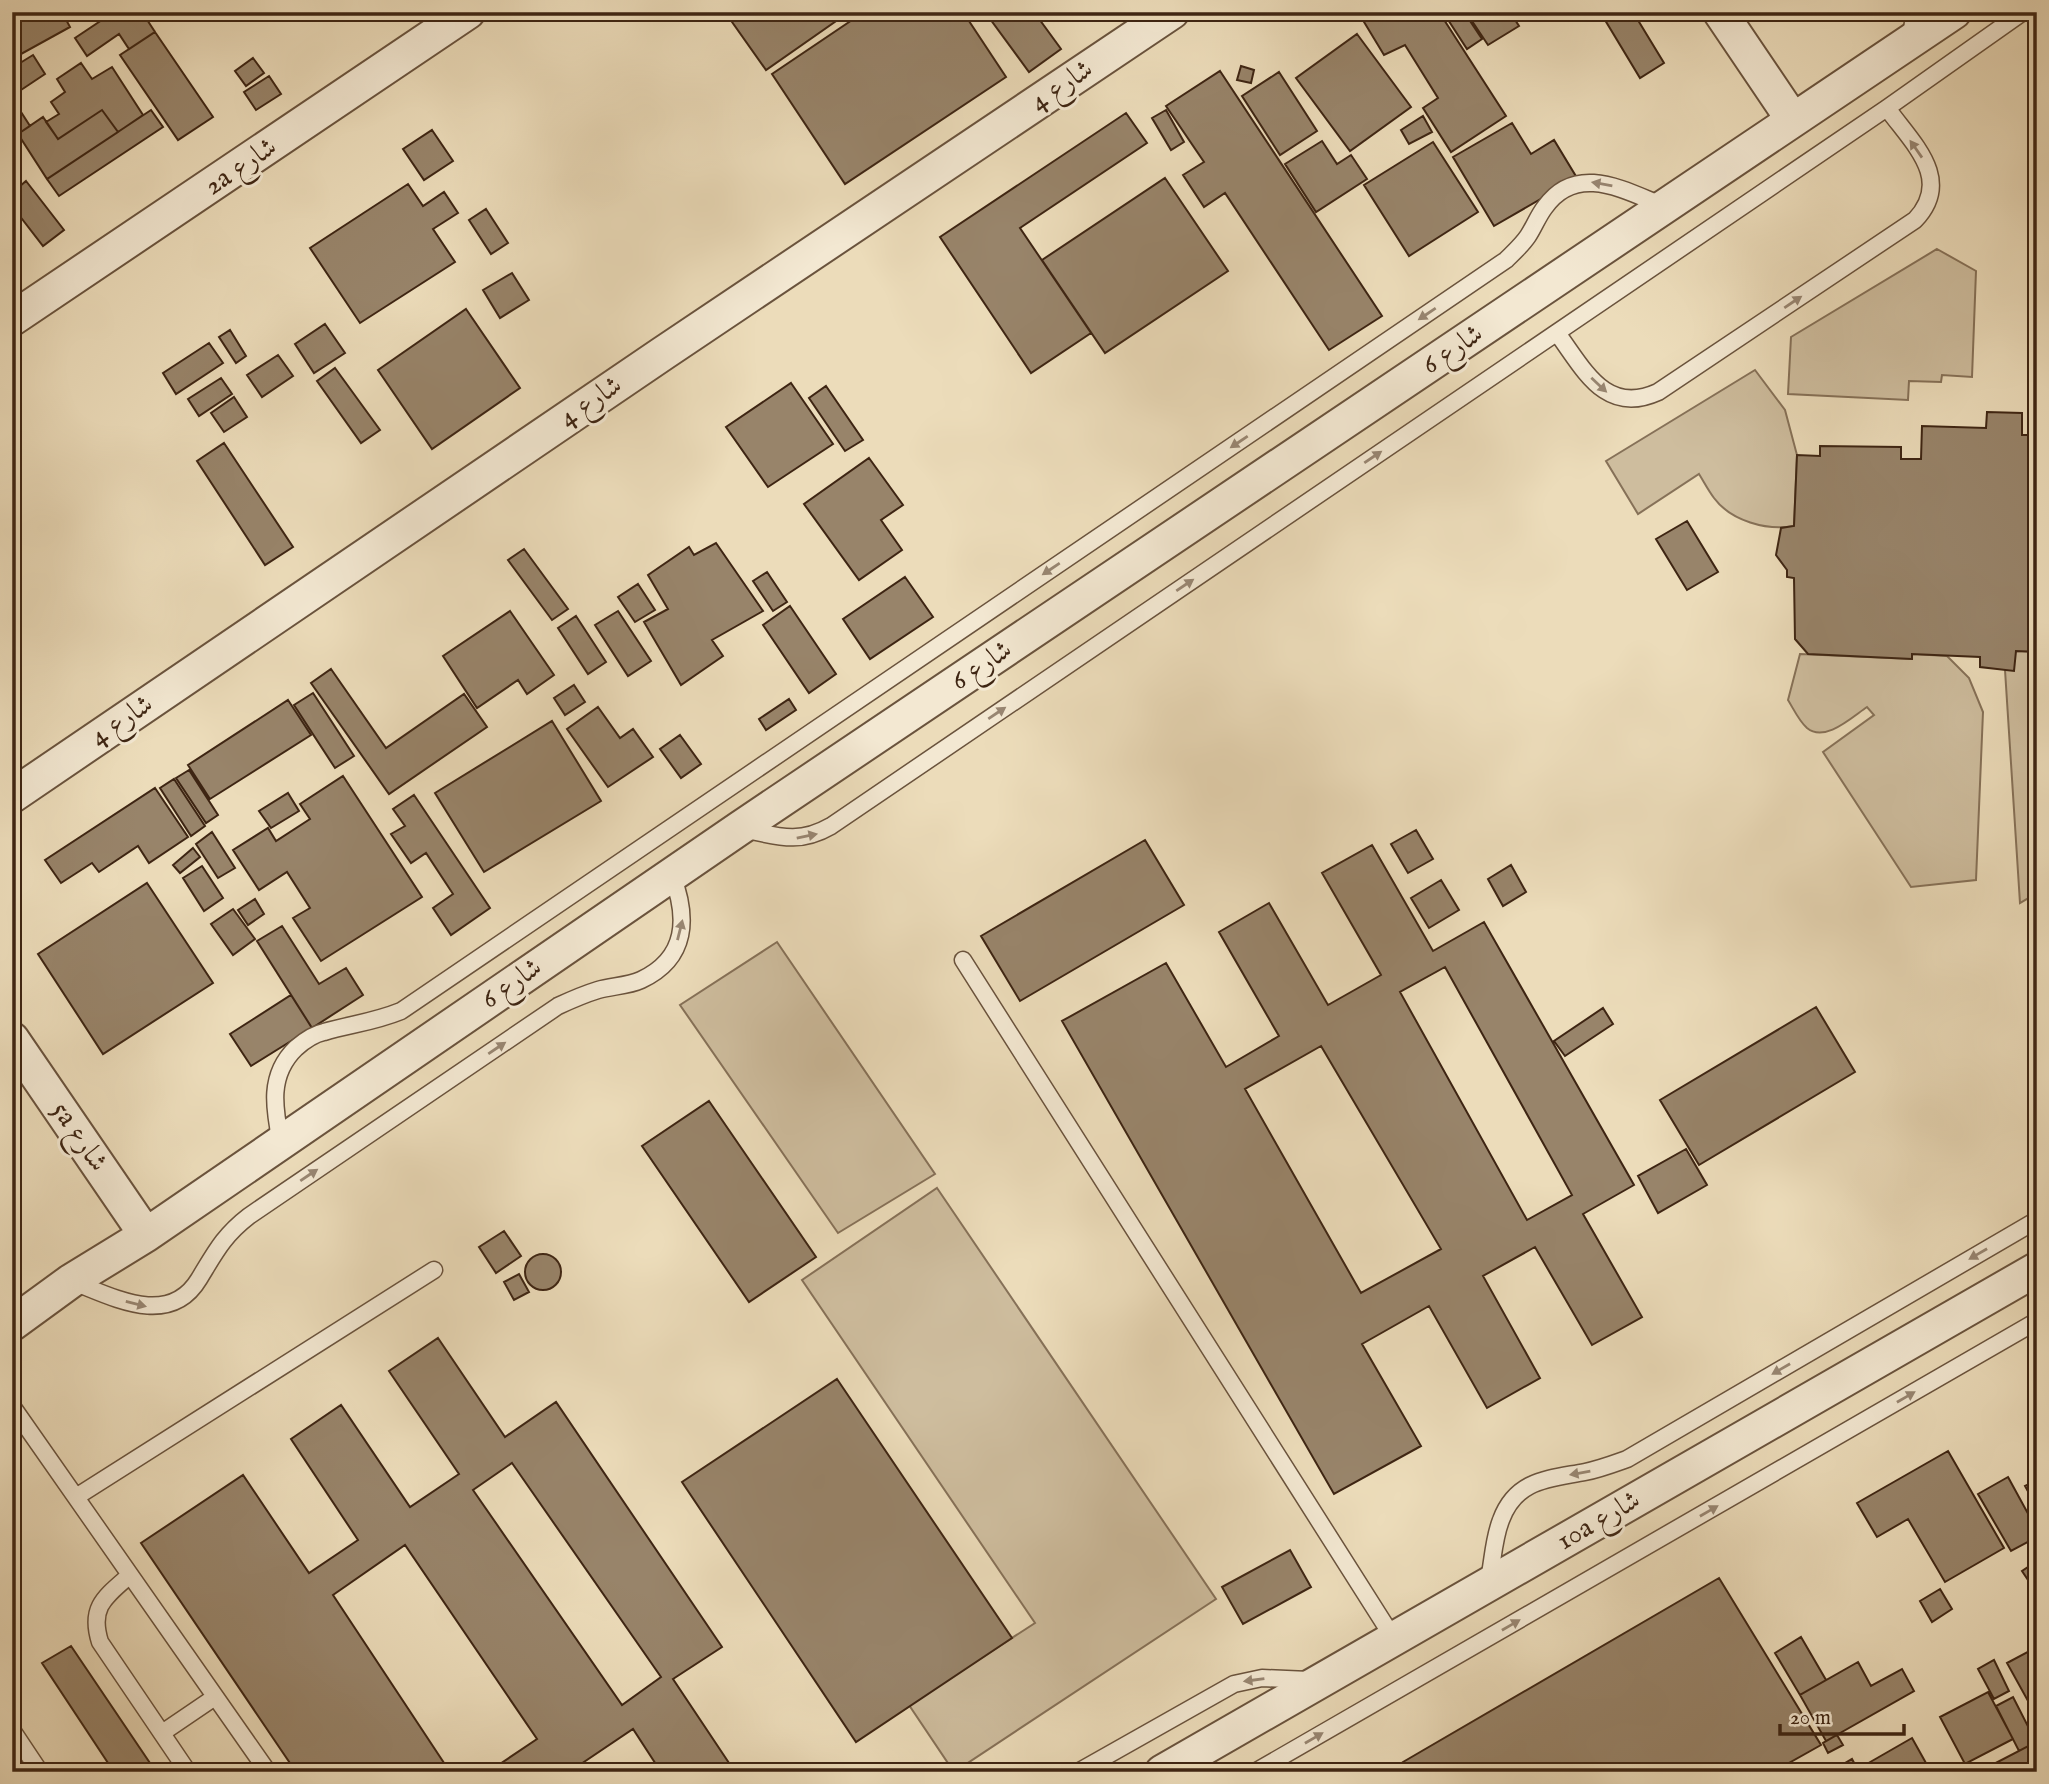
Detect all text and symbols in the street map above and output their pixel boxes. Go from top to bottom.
street label: شارع 4 [1024,52,1102,123]
street label: 2a شارع [198,130,286,207]
one-way arrow [1909,140,1923,158]
one-way arrow [1591,179,1613,190]
one-way arrow [1784,295,1802,309]
one-way arrow [1418,307,1437,320]
street label: شارع 6 [1416,317,1493,386]
street label: شارع 4 [553,368,631,439]
one-way arrow [1590,377,1607,393]
one-way arrow [1229,435,1249,448]
one-way arrow [1364,450,1382,464]
one-way arrow [1041,563,1061,576]
one-way arrow [1176,578,1194,592]
street label: شارع 6 [945,633,1022,702]
street label: شارع 4 [84,687,162,758]
one-way arrow [988,706,1006,720]
one-way arrow [796,830,818,841]
one-way arrow [675,919,686,941]
street label: شارع 6 [475,951,552,1021]
one-way arrow [487,1041,507,1054]
street label: 5a شارع [40,1095,115,1181]
one-way arrow [299,1169,319,1182]
one-way arrow [1968,1248,1987,1261]
one-way arrow [125,1299,147,1310]
one-way arrow [1772,1363,1791,1375]
one-way arrow [1896,1391,1915,1403]
one-way arrow [1569,1467,1591,1478]
street label: 10a شارع [1551,1483,1649,1562]
one-way arrow [1699,1505,1718,1517]
one-way arrow [1502,1618,1521,1631]
one-way arrow [1243,1675,1265,1686]
scale bar [1780,1693,1904,1737]
text: 20 m [1790,1705,1831,1732]
one-way arrow [1305,1732,1324,1744]

